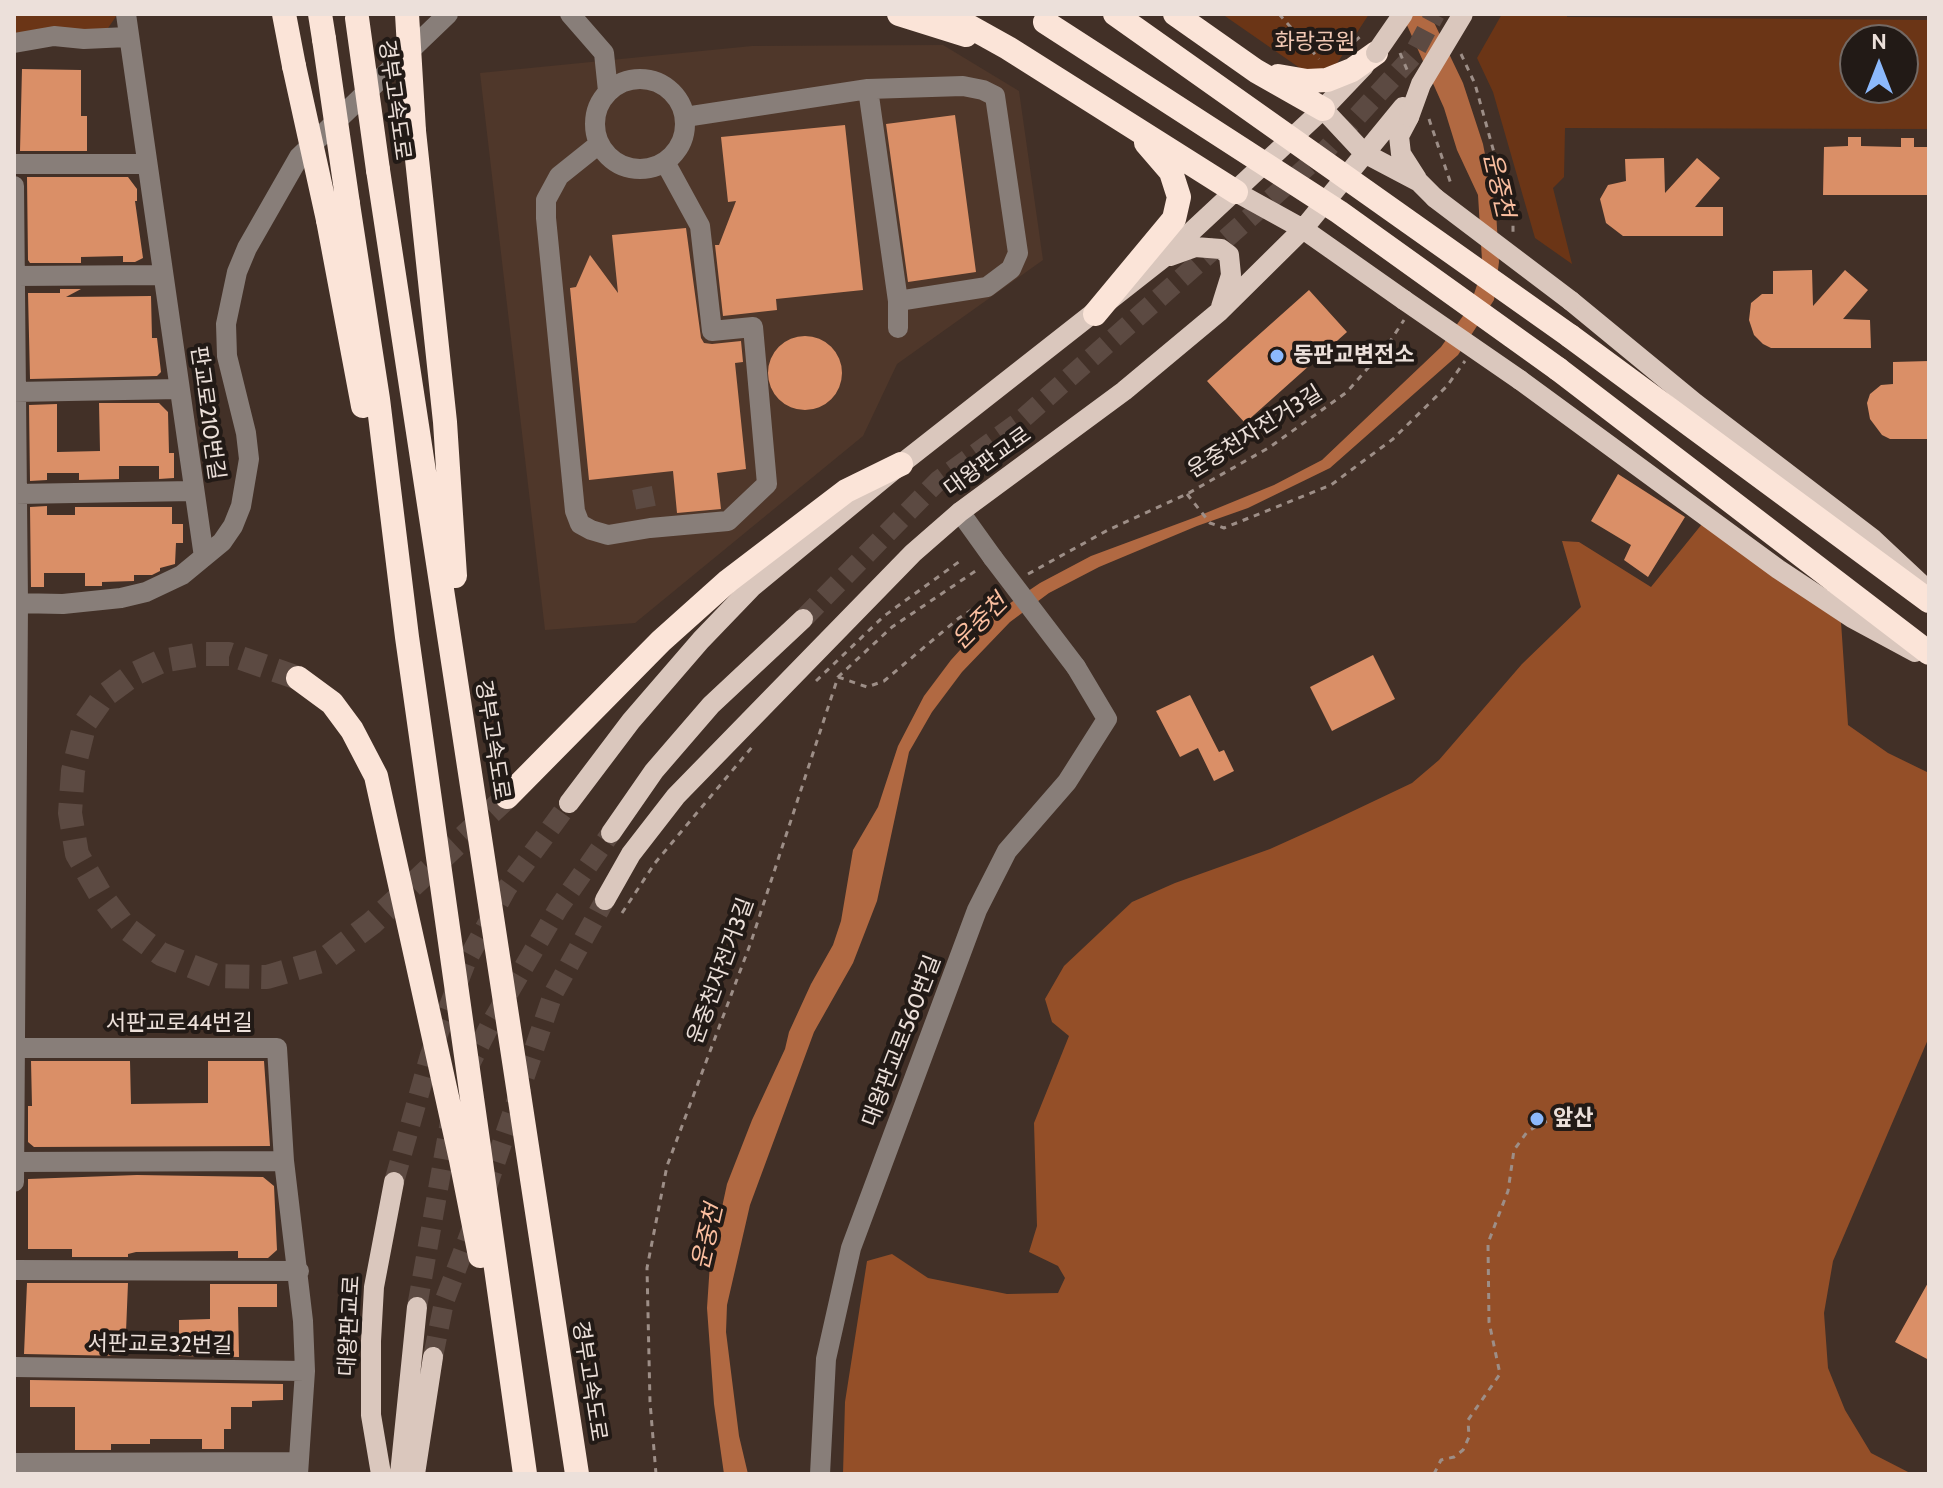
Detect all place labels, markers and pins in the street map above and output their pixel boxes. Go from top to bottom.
place label: 동판교변전소 [1293,343,1414,369]
marker: 동판교변전소 [1268,347,1286,365]
place label: 앞산 [1553,1106,1593,1132]
marker: 앞산 [1528,1110,1546,1128]

